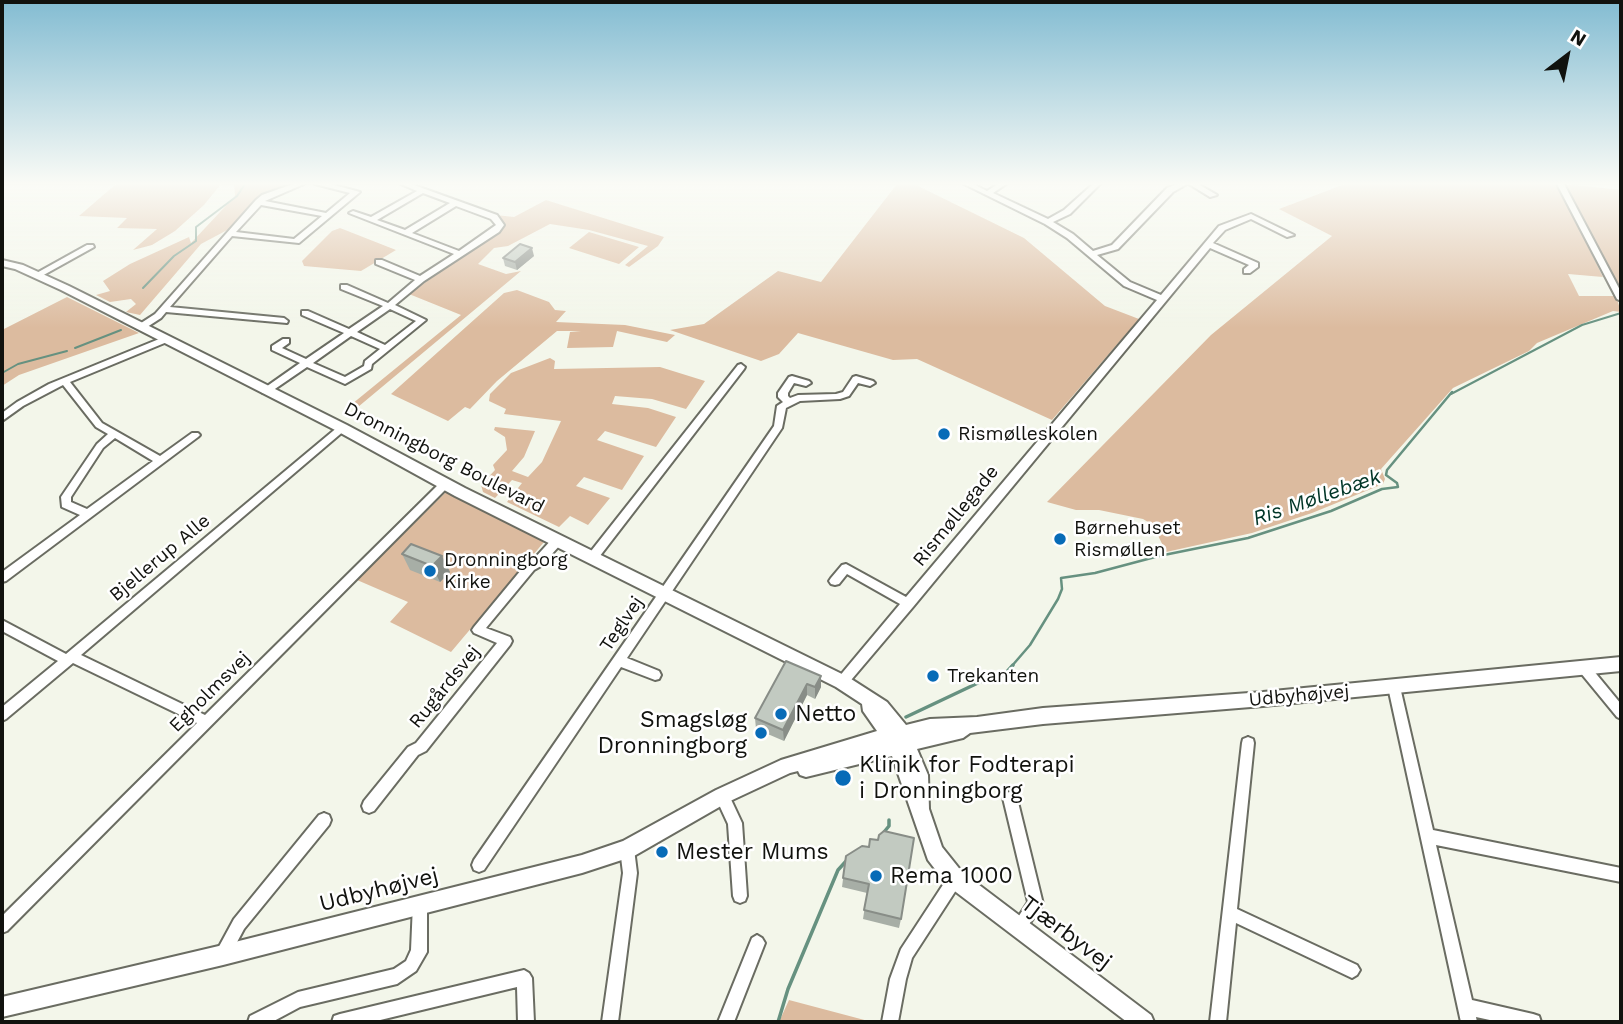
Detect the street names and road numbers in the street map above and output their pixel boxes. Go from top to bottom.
street label: Dronningborg Boulevard [340,397,548,519]
street label: Rismøllegade [908,461,1004,571]
street label: Bjellerup Alle [105,509,215,607]
street label: Teglvej [595,592,649,656]
street label: Rugårdsvej [405,641,485,733]
street label: Egholmsvej [165,647,255,737]
street label: Udbyhøjvej [1248,680,1350,712]
street label: Udbyhøjvej [316,862,442,918]
street label: Tjærbyvej [1015,890,1117,976]

